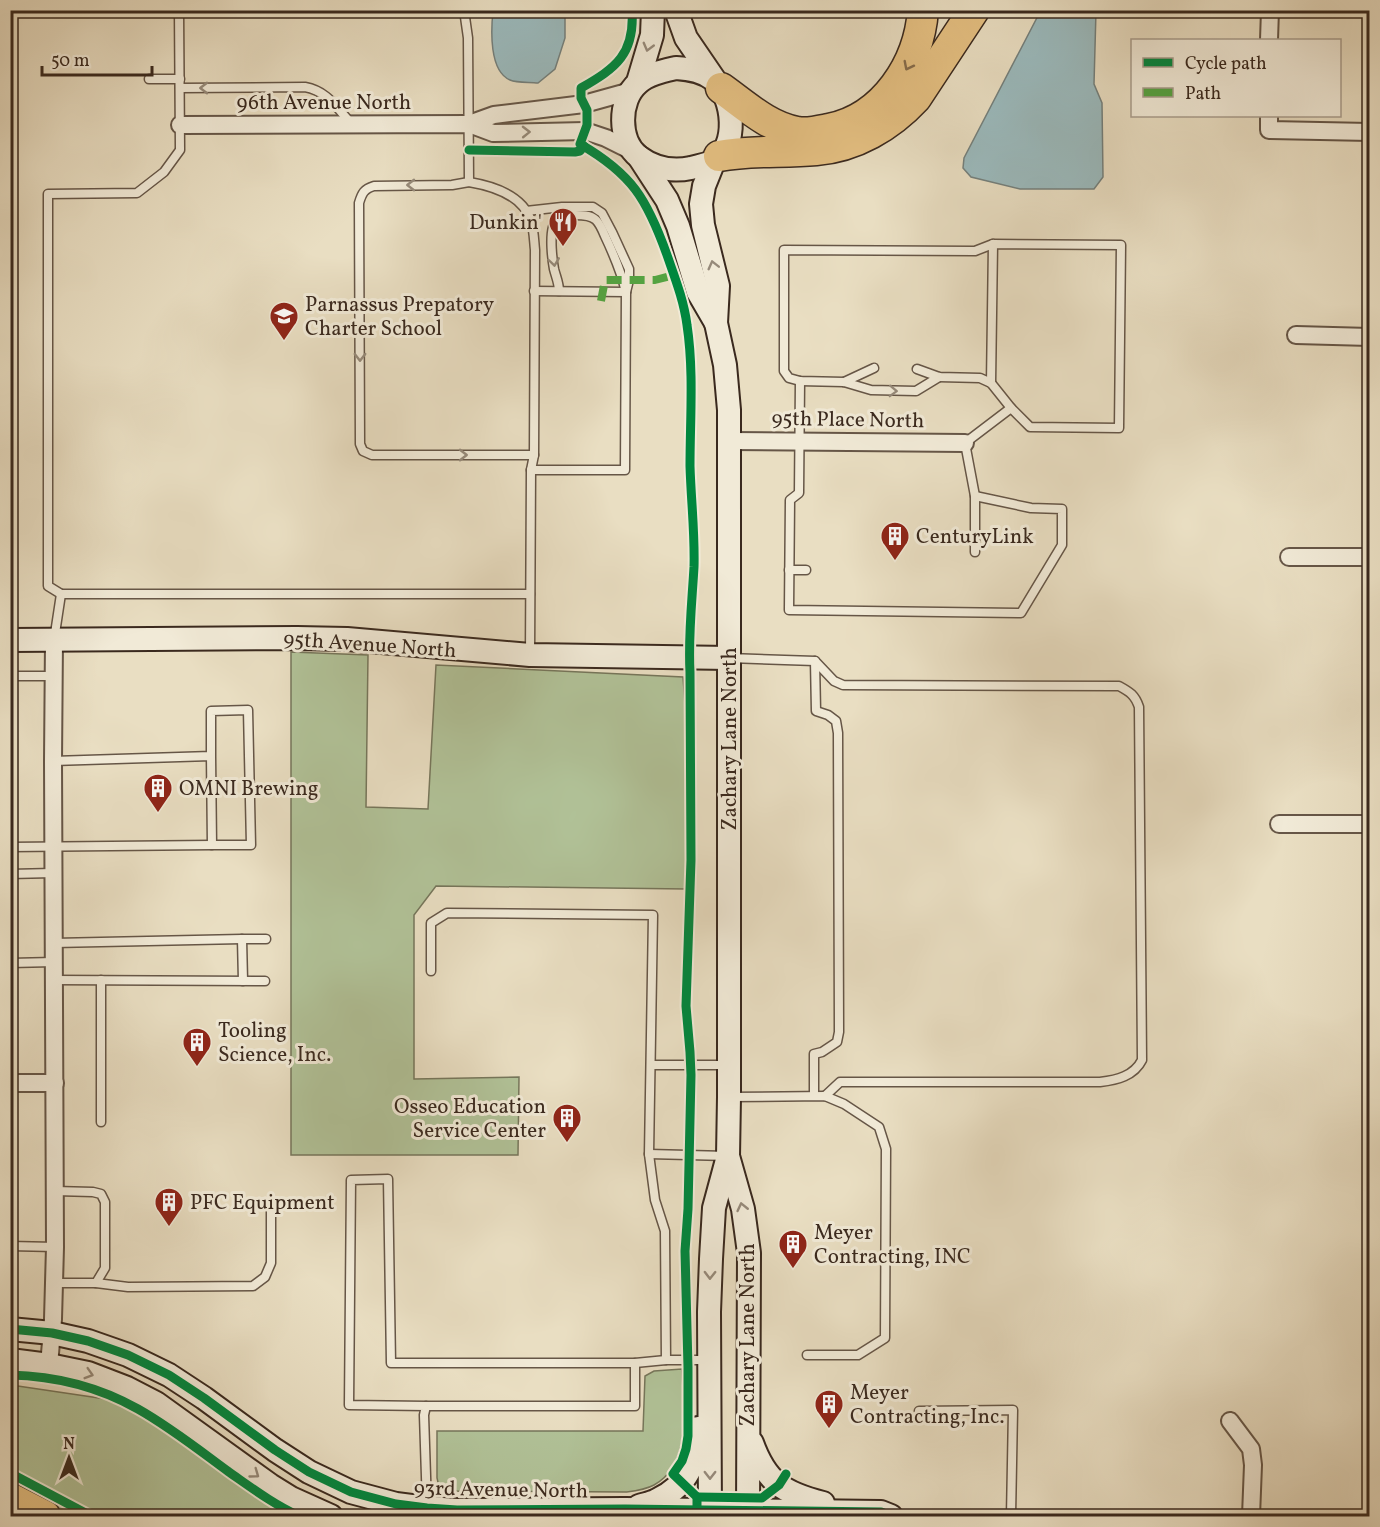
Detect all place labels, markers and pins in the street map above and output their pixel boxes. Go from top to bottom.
restaurant icon: Dunkin' [547,206,579,248]
place label: Dunkin' [469,209,542,238]
place label: Parnassus Prepatory Charter School [305,291,495,344]
school or university icon: Parnassus Prepatory Charter School [268,300,300,342]
building icon: CenturyLink [879,520,911,562]
place label: CenturyLink [916,523,1034,552]
building icon: OMNI Brewing [142,772,174,814]
place label: OMNI Brewing [179,775,319,804]
place label: Tooling Science, Inc. [218,1017,331,1070]
building icon: Tooling Science, Inc. [181,1026,213,1068]
place label: Osseo Education Service Center [394,1093,546,1146]
building icon: Osseo Education Service Center [551,1102,583,1144]
building icon: PFC Equipment [153,1186,185,1228]
place label: PFC Equipment [190,1189,335,1218]
place label: Meyer Contracting, INC [814,1219,971,1272]
building icon: Meyer Contracting, INC [777,1228,809,1270]
place label: Meyer Contracting, Inc. [850,1379,1004,1432]
building icon: Meyer Contracting, Inc. [813,1388,845,1430]

